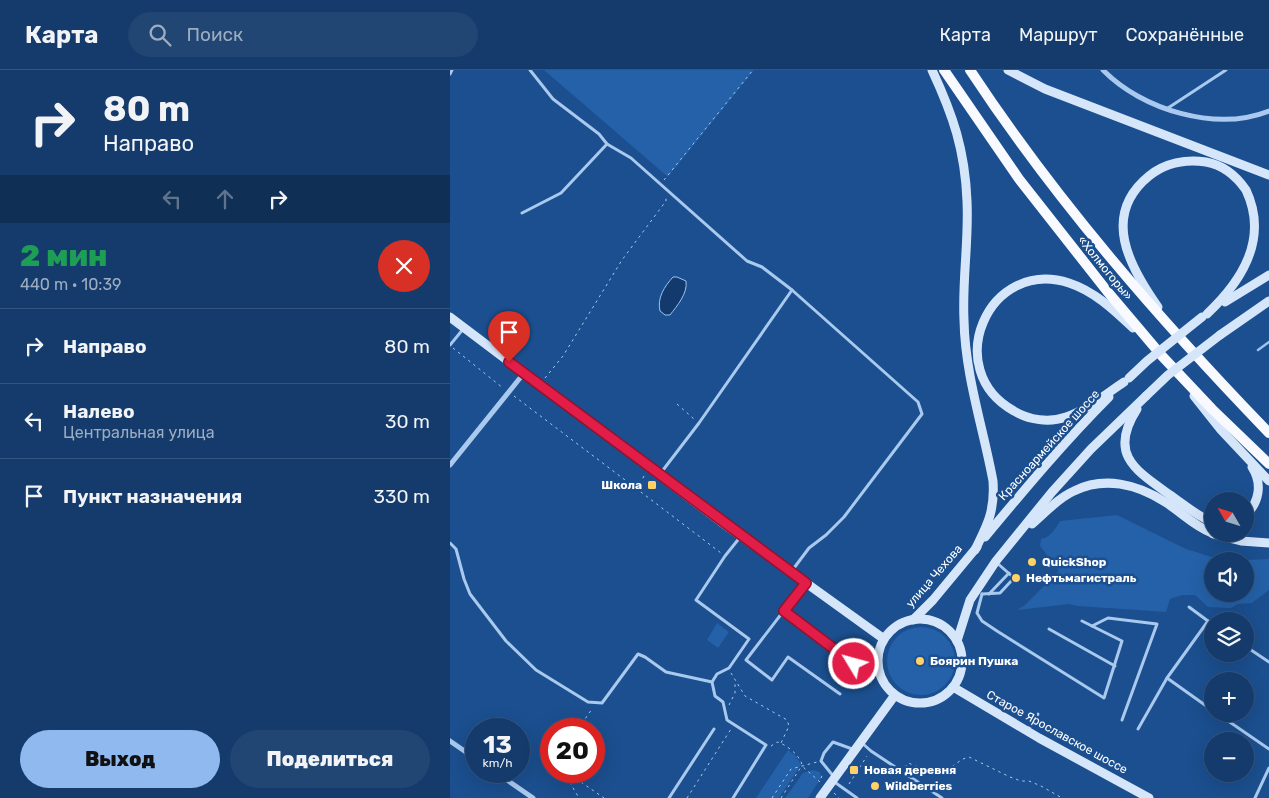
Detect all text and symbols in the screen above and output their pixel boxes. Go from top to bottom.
search box [128,12,478,57]
text: Карта [25,21,98,49]
icon: search [146,21,174,49]
text: Поиск [186,23,243,46]
text: Карта [940,24,991,46]
text: Маршрут [1019,24,1098,46]
text: Сохранённые [1126,24,1244,46]
text: 80 m [103,88,190,130]
icon: right [20,90,85,155]
text: Направо [103,130,194,157]
icon: left [158,185,186,213]
icon: ahead [211,185,239,213]
icon: right [264,185,292,213]
street label: «Холмогоры» [1075,233,1135,303]
text: 2 мин [20,238,108,274]
button: close [378,240,430,292]
text: 440 m · 10:39 [20,275,122,294]
pin [488,311,530,362]
icon: arrive [495,318,523,346]
icon: right [20,332,48,360]
text: Направо [63,335,147,358]
text: 80 m [384,335,430,358]
street label: Красноармейское шоссе [996,387,1103,503]
text: Налево [63,400,135,423]
icon: left [20,407,48,435]
text: 30 m [385,410,430,433]
text: Центральная улица [63,423,214,442]
place label: Школа [601,478,642,492]
marker: Школа [646,479,658,491]
icon: arrive [20,482,48,510]
text: Пункт назначения [63,485,242,508]
text: 330 m [374,485,430,508]
north arrow [1204,492,1254,542]
map controls [1204,492,1254,782]
street label: улица Чехова [903,542,965,610]
button: sound [1204,552,1254,602]
place label: QuickShop [1042,555,1107,569]
marker: QuickShop [1026,556,1038,568]
place label: Нефтьмагистраль [1026,571,1137,585]
marker: Нефтьмагистраль [1010,572,1022,584]
button: layers [1204,612,1254,662]
position arrow [827,637,879,689]
place label: Боярин Пушка [930,654,1018,668]
marker: Боярин Пушка [914,655,926,667]
button: + [1204,672,1254,722]
street label: Старое Ярославское шоссе [984,687,1130,777]
speed limit sign: 20 [540,718,605,783]
button: Выход [20,730,220,788]
button: Поделиться [230,730,430,788]
text: 13 [483,730,512,759]
button: − [1204,732,1254,782]
text: km/h [483,756,512,770]
place label: Новая деревня [864,763,956,777]
marker: Новая деревня [848,764,860,776]
place label: Wildberries [885,779,953,793]
marker: Wildberries [869,780,881,792]

